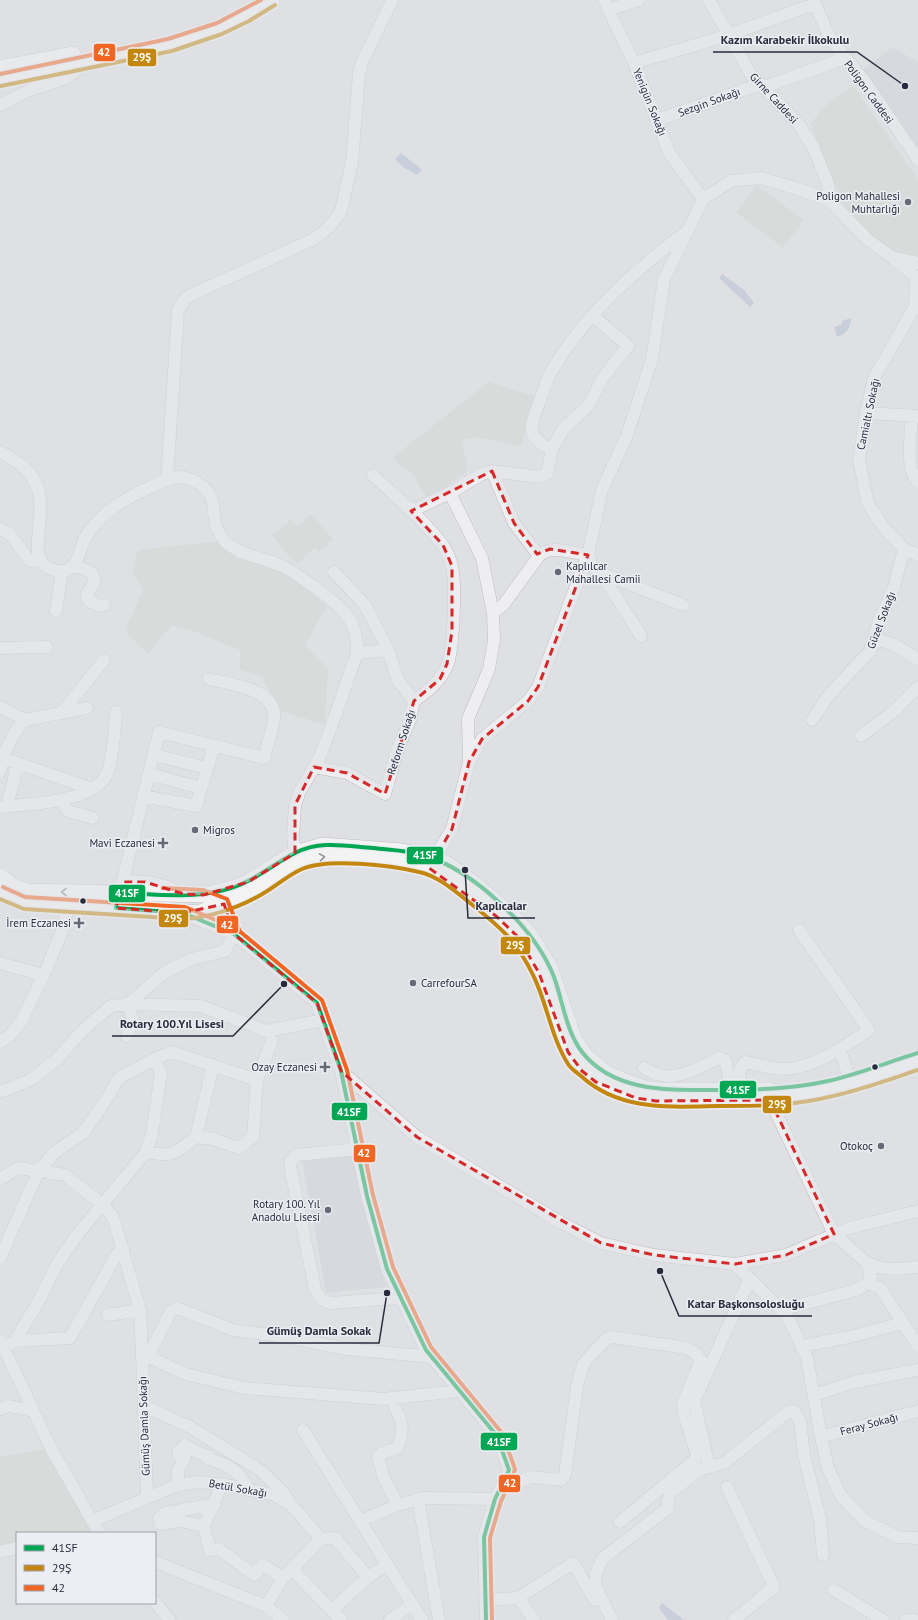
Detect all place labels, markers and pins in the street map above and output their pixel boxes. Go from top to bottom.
callout: Kazım Karabekir İlkokulu [713,28,857,52]
place label: Poligon Mahallesi Muhtarlığı [816,189,900,216]
marker: Poligon Mahallesi Muhtarlığı [903,197,913,207]
place label: Kaplılcar Mahallesi Camii [566,559,641,586]
marker: Kaplılcar Mahallesi Camii [553,567,563,577]
place label: Migros [203,823,235,837]
marker: Migros [190,825,200,835]
place label: Mavi Eczanesi [89,836,155,850]
marker: Mavi Eczanesi [158,838,168,848]
callout: Kaplıcalar [468,894,535,918]
unlabelled marker [78,896,88,906]
place label: İrem Eczanesi [6,916,71,930]
marker: İrem Eczanesi [74,918,84,928]
place label: CarrefourSA [421,976,477,990]
marker: CarrefourSA [408,978,418,988]
callout: Rotary 100.Yıl Lisesi [112,1012,233,1036]
place label: Ozay Eczanesi [251,1060,317,1074]
marker: Ozay Eczanesi [320,1062,330,1072]
unlabelled marker [870,1062,880,1072]
place label: Otokoç [840,1139,873,1153]
marker: Otokoç [876,1141,886,1151]
place label: Rotary 100. Yıl Anadolu Lisesi [252,1197,321,1224]
marker: Rotary 100. Yıl Anadolu Lisesi [323,1205,333,1215]
callout: Katar Başkonsolosluğu [679,1292,812,1316]
callout: Gümüş Damla Sokak [259,1319,379,1343]

